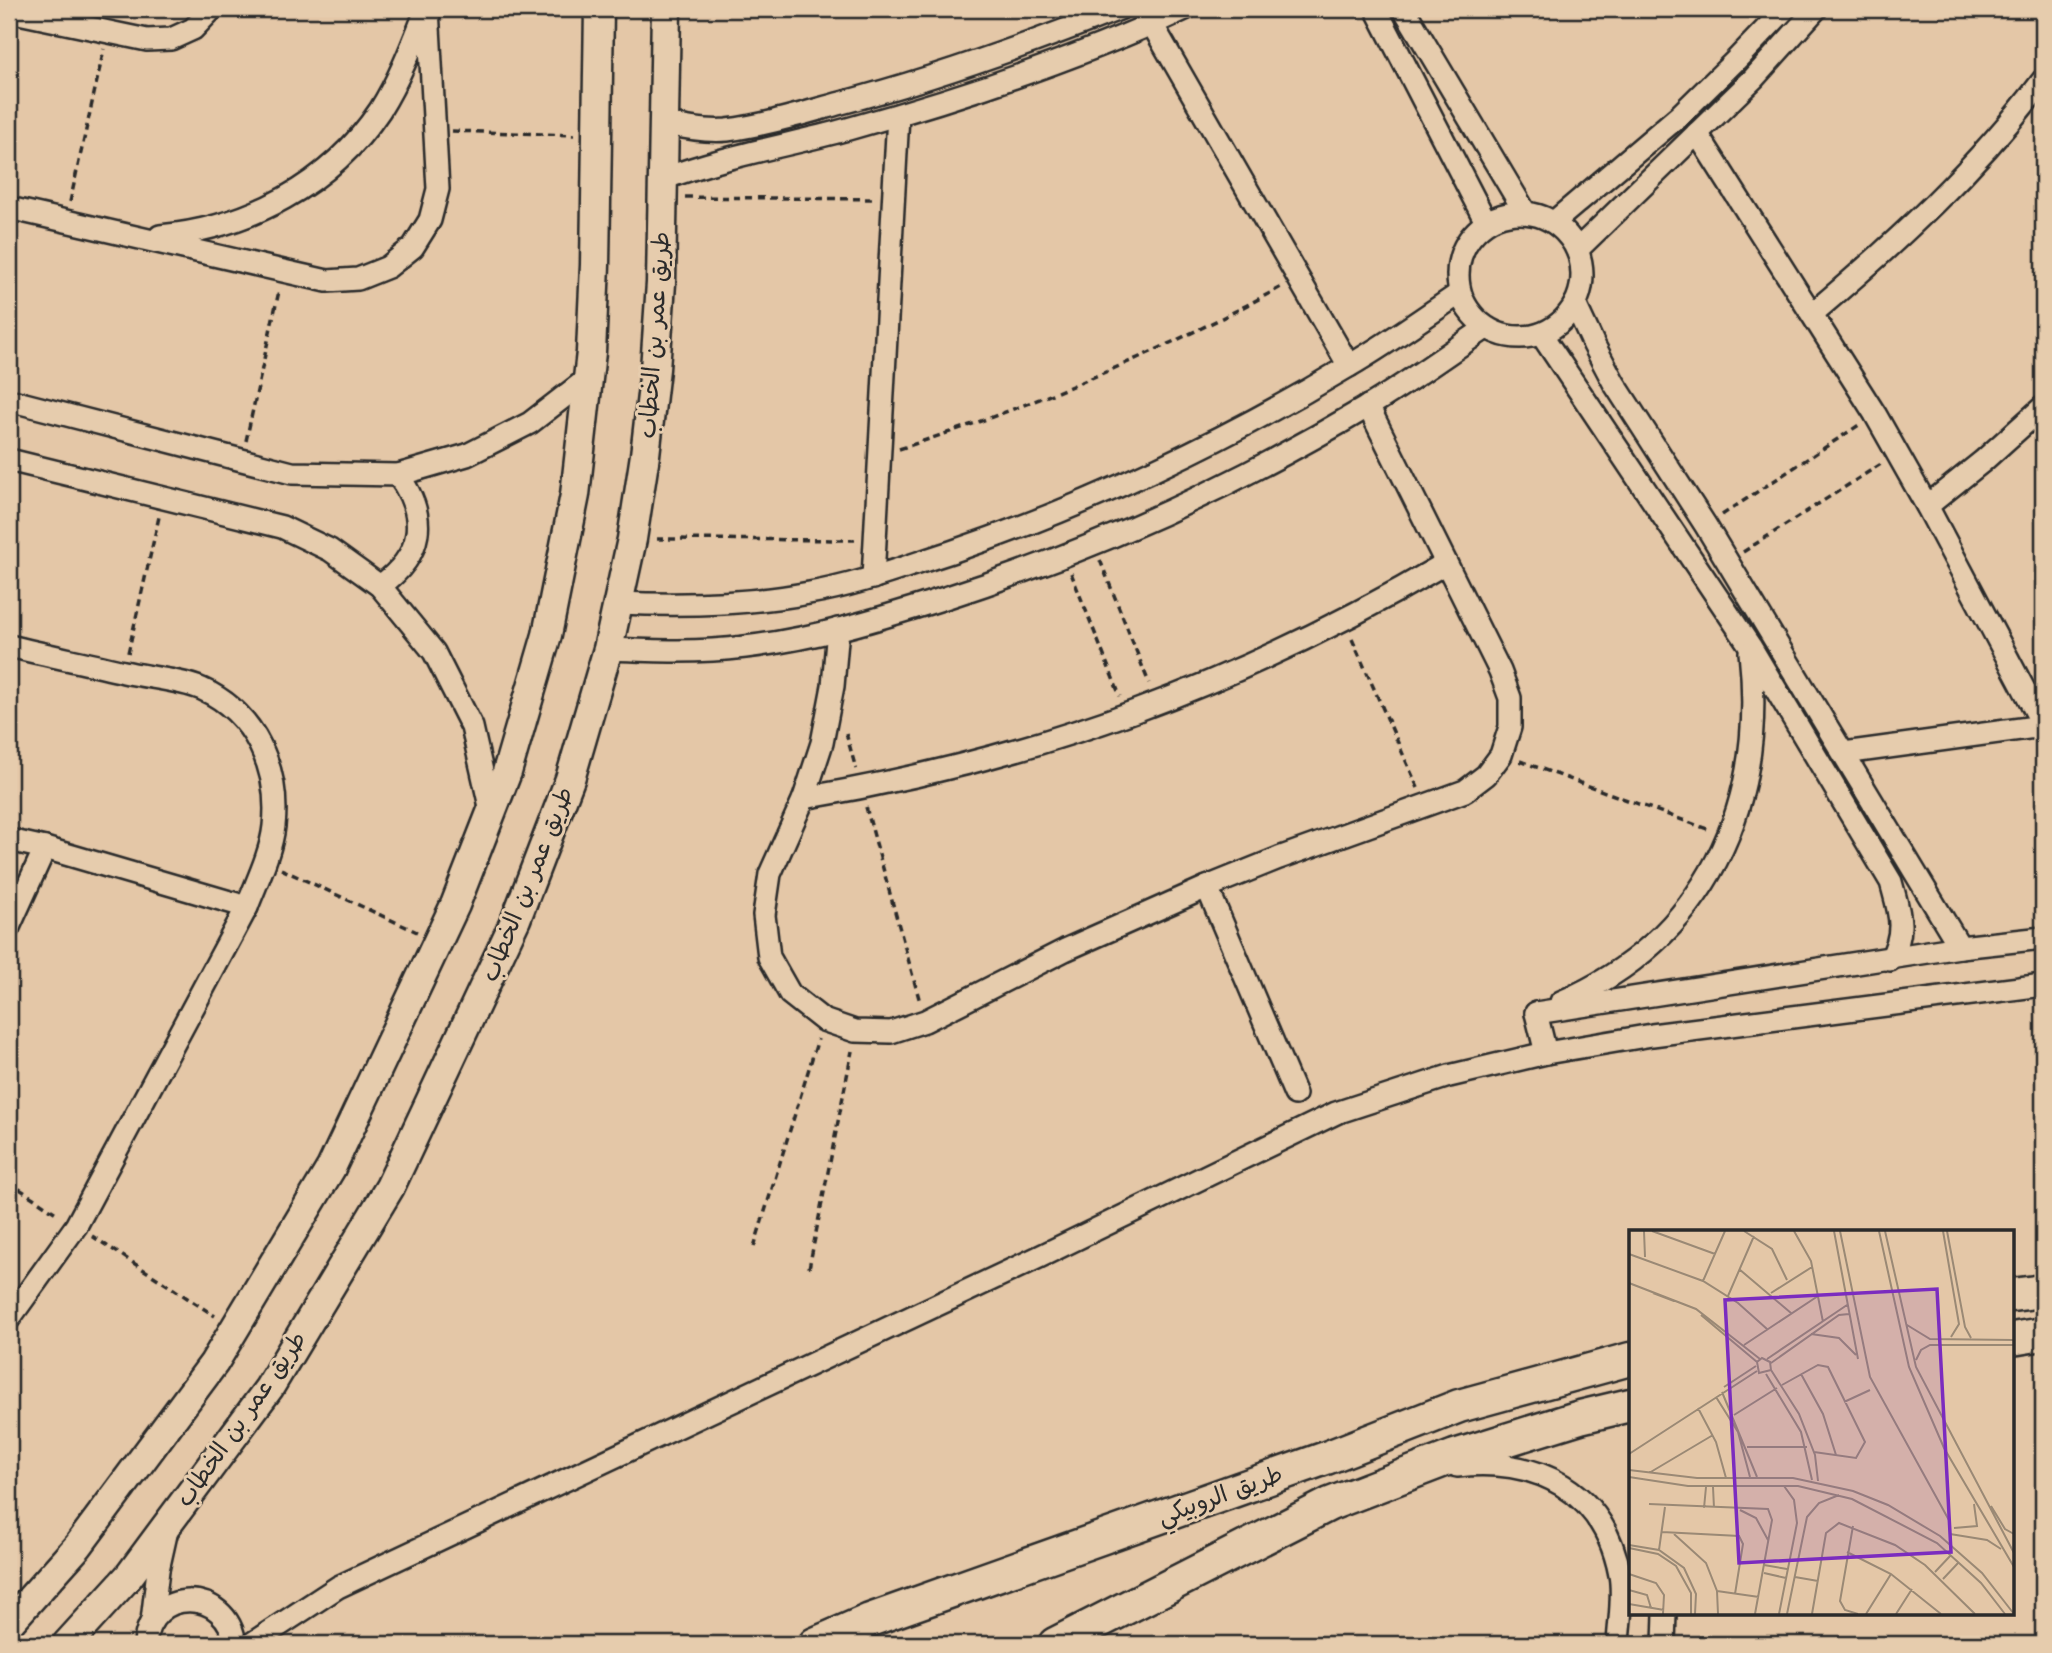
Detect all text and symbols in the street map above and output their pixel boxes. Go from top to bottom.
street label: طريق عمر بن الخطاب [633,230,675,440]
street label: طريق عمر بن الخطاب [475,783,579,985]
inset map [1629,1230,2014,1614]
street label: طريق عمر بن الخطاب [170,1326,312,1512]
street label: طريق الروبيكي [1154,1459,1289,1537]

